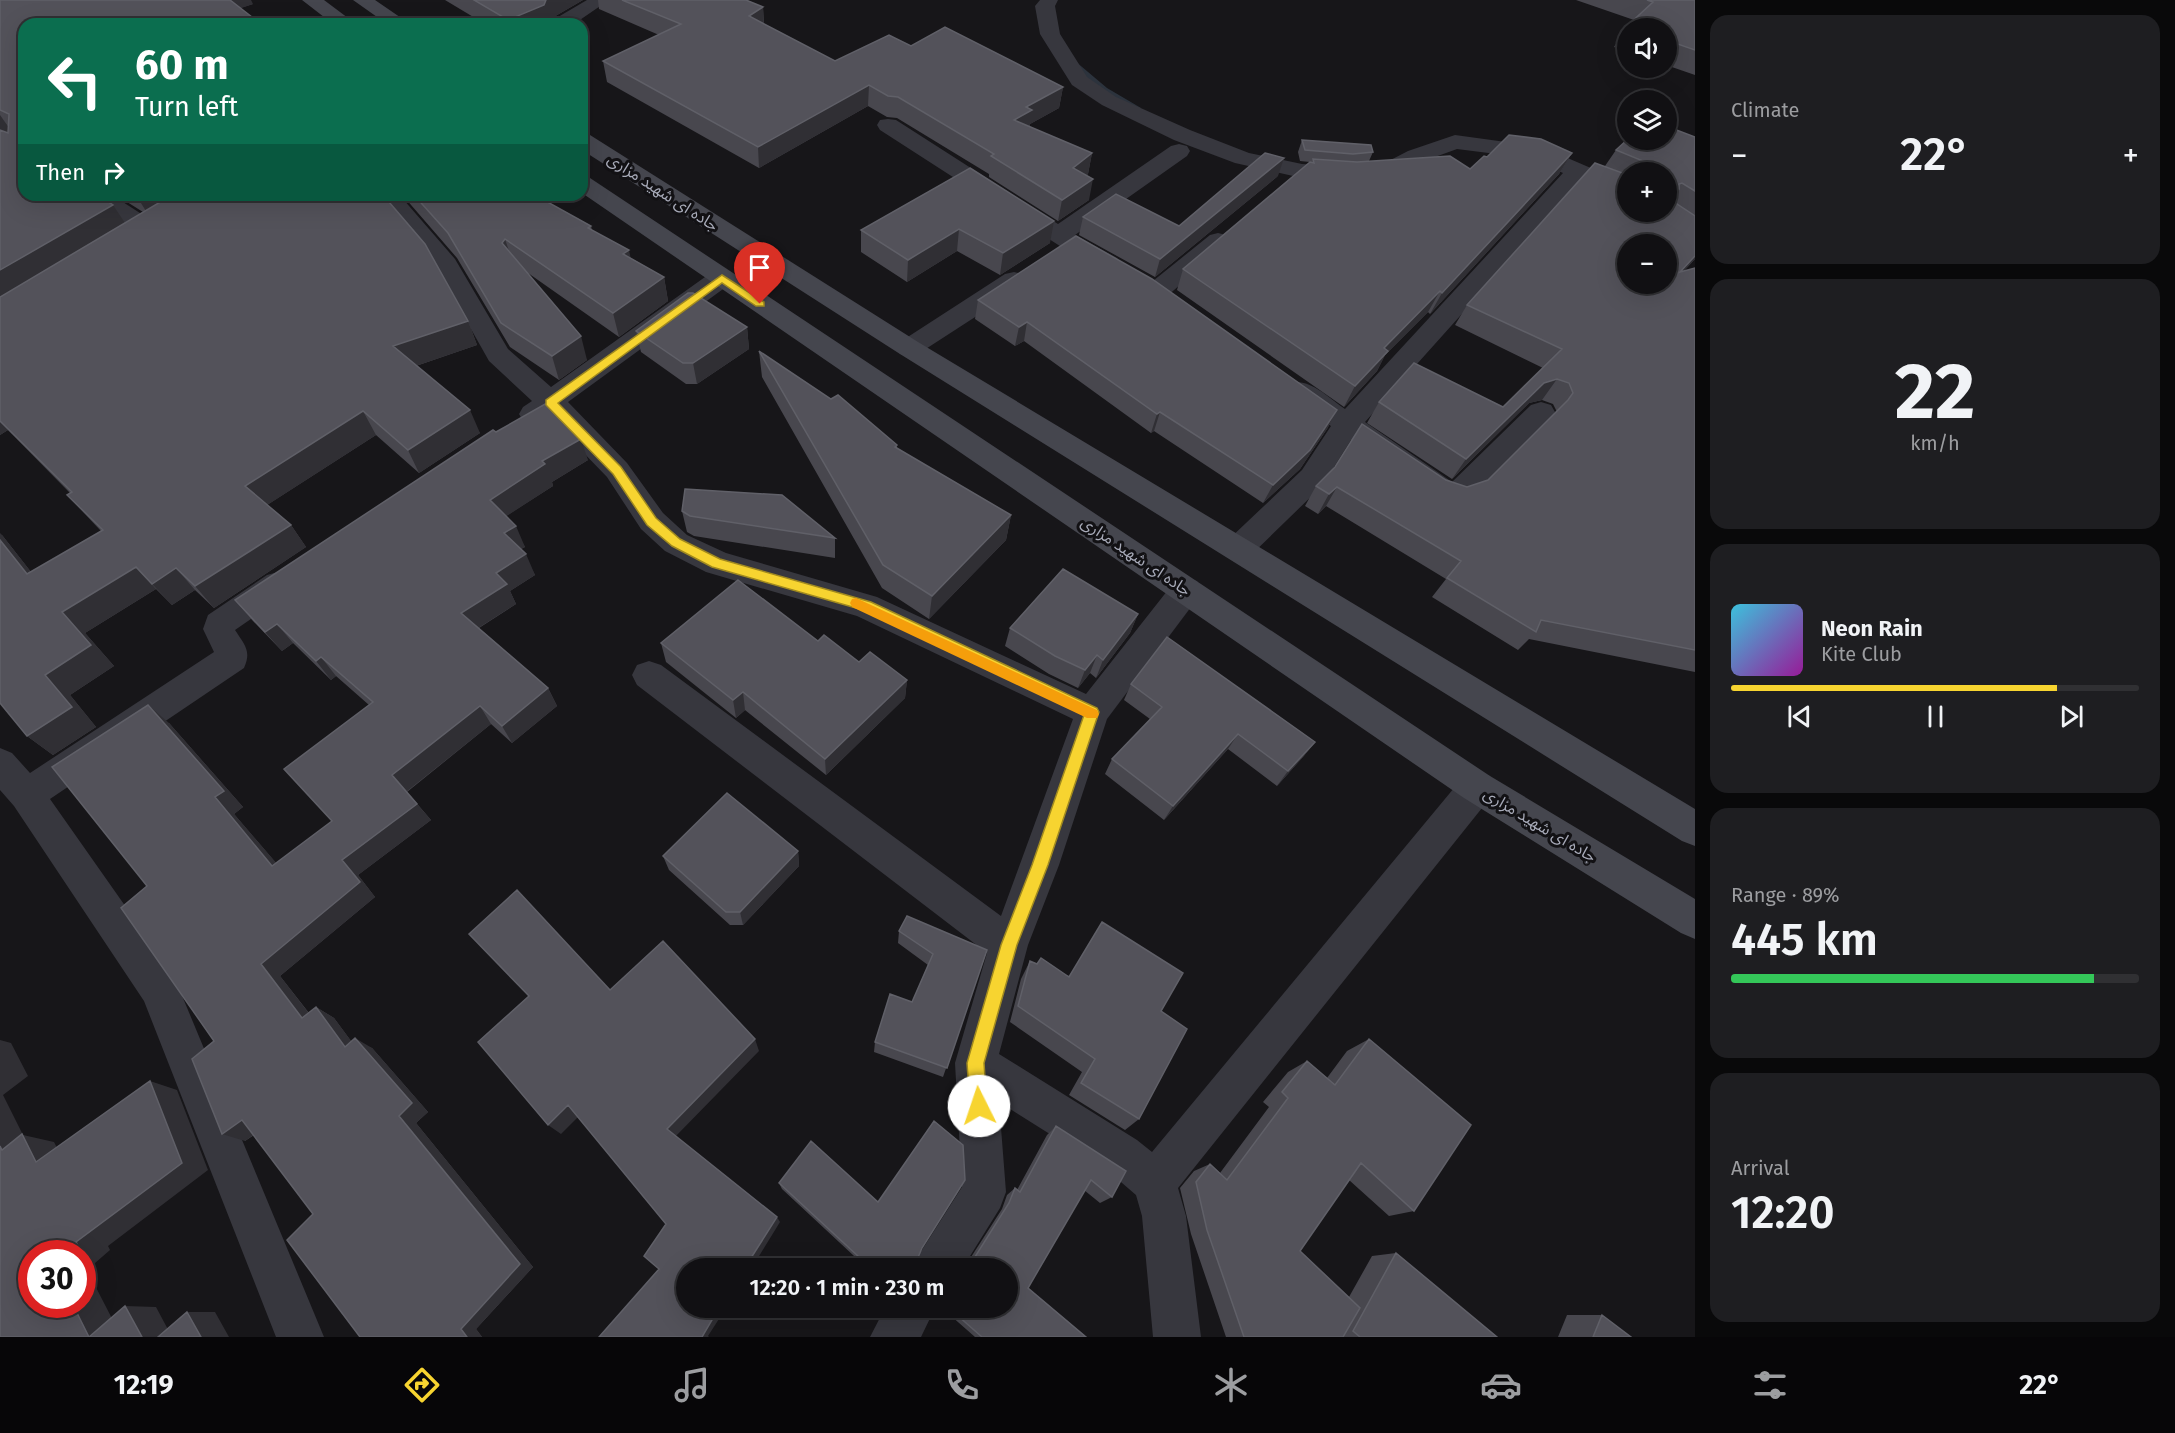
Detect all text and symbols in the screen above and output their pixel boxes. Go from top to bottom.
map controls [1617,18,1677,294]
button: sound [1617,18,1677,78]
text: 60 m [135,40,229,90]
icon: left [36,42,114,120]
button: layers [1617,90,1677,150]
text: Turn left [135,91,238,123]
text: Climate [1731,98,1799,122]
text: 22° [1900,128,1970,182]
text: − [1731,136,1748,176]
text: + [2123,136,2139,176]
street label: جاده ای شهید مزاری [604,149,722,235]
icon: right [97,156,130,189]
text: Then [36,159,85,186]
button: + [1617,162,1677,222]
button: − [1617,234,1677,294]
pin [734,242,785,304]
icon: arrive [743,251,776,284]
text: 22 [1895,345,1975,439]
text: km/h [1910,431,1960,455]
street label: جاده ای شهید مزاری [1078,512,1194,600]
text: Neon Rain [1821,615,1923,642]
text: Kite Club [1821,642,1902,666]
icon: previous [1783,700,1816,733]
icon: pause [1919,700,1952,733]
icon: next [2055,700,2088,733]
street label: جاده ای شهید مزاری [1480,784,1600,866]
text: Range · 89% [1731,883,1840,907]
text: 445 km [1731,913,1878,967]
position arrow [947,1074,1011,1138]
text: Arrival [1731,1156,1790,1180]
text: 12:20 [1731,1186,1834,1240]
speed limit sign: 30 [18,1240,96,1318]
text: 12:20 · 1 min · 230 m [750,1274,944,1301]
icon: directions [401,1364,443,1406]
icon: music [671,1364,713,1406]
icon: phone [941,1364,983,1406]
icon: climate [1210,1364,1252,1406]
icon: car [1480,1364,1522,1406]
icon: filters [1749,1364,1791,1406]
text: 12:19 [114,1369,174,1401]
text: 22° [2019,1369,2061,1401]

